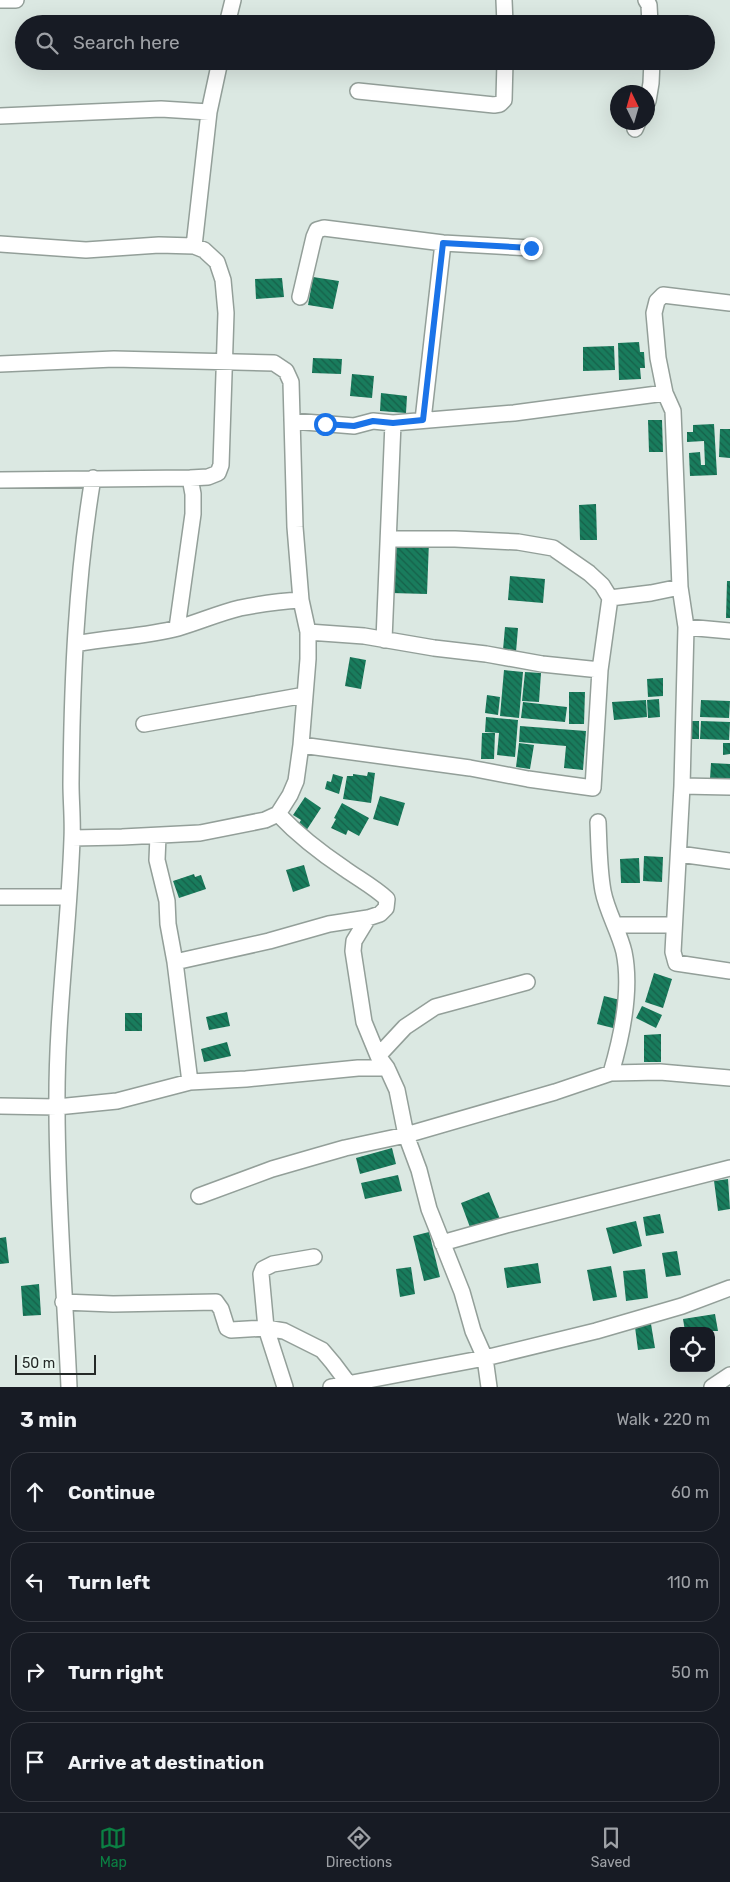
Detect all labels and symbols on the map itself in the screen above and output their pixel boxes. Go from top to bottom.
north arrow [610,85,655,130]
route end [520,237,543,260]
route start [314,413,337,436]
scale bar [15,1352,96,1375]

